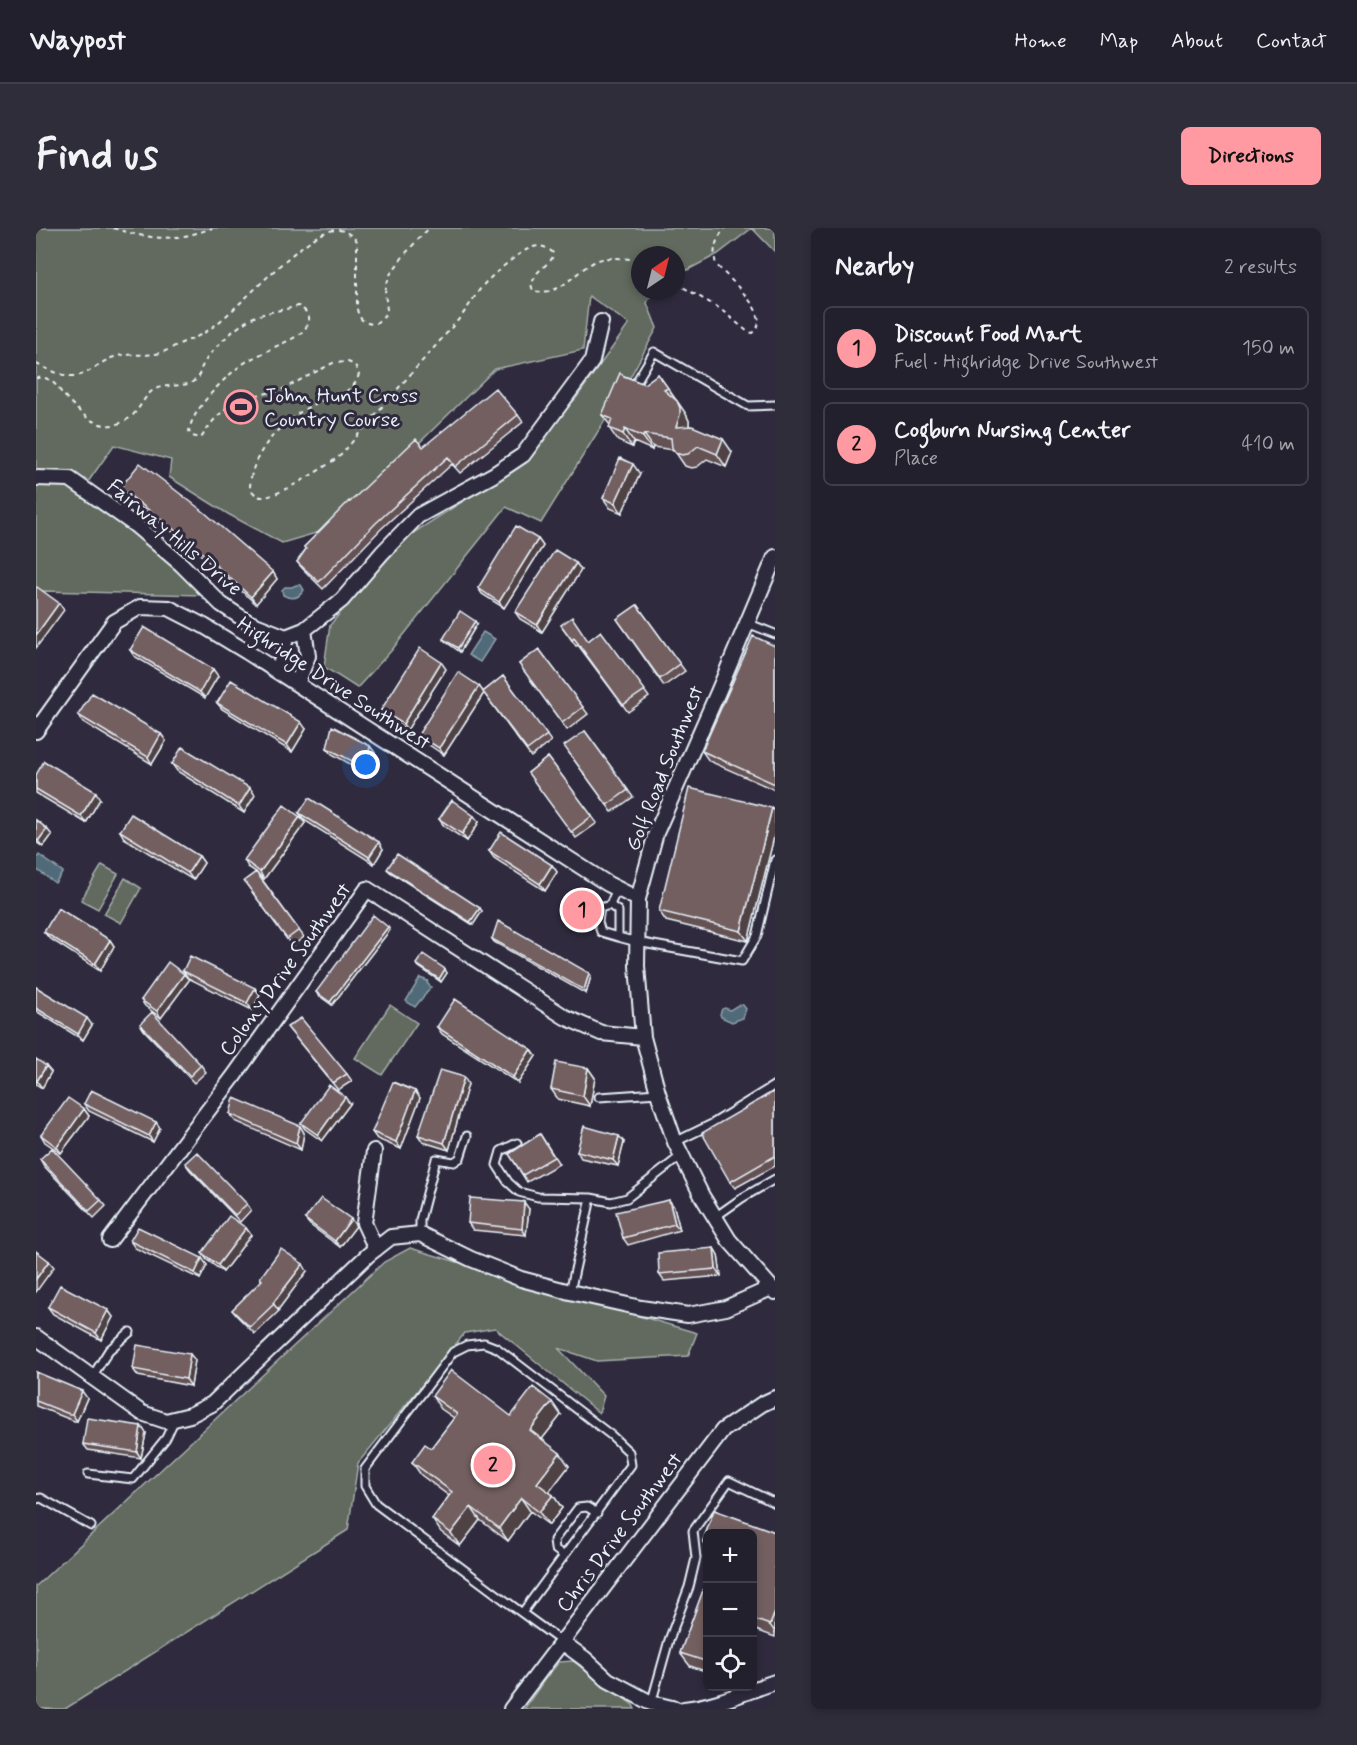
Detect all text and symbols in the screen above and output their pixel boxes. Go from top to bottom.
text: Waypost [30,23,126,60]
text: Home [1015,27,1067,55]
text: Map [1100,27,1138,55]
text: About [1171,27,1223,55]
text: Contact [1256,27,1327,55]
button: Directions [1181,127,1321,185]
text: Find us [36,129,158,184]
north arrow [631,246,685,300]
text: Nearby [835,250,914,284]
text: 2 results [1224,254,1297,281]
text: Discount Food Mart [894,321,1082,349]
text: 1 [852,335,861,362]
text: 150 m [1242,335,1295,362]
text: Fuel · Highridge Drive Southwest [894,349,1158,376]
place label: John Hunt Cross Country Course [264,382,418,434]
sports icon: John Hunt Cross Country Course [223,389,259,425]
text: Cogburn Nursing Center [894,417,1130,445]
text: 2 [852,431,861,458]
text: 410 m [1241,431,1295,458]
text: Place [894,445,938,472]
street label: Fairway Hills Drive [101,473,248,603]
street label: Highridge Drive Southwest [230,611,436,759]
street label: Golf Road Southwest [619,681,711,855]
your location [351,750,380,779]
street label: Colony Drive Southwest [213,877,359,1062]
pin: 1 [562,888,602,932]
pin: 2 [474,1442,512,1488]
street label: Chris Drive Southwest [550,1446,690,1618]
map controls [703,1529,757,1691]
button: + [703,1529,757,1583]
button: − [703,1583,757,1637]
button: locate [703,1637,757,1691]

